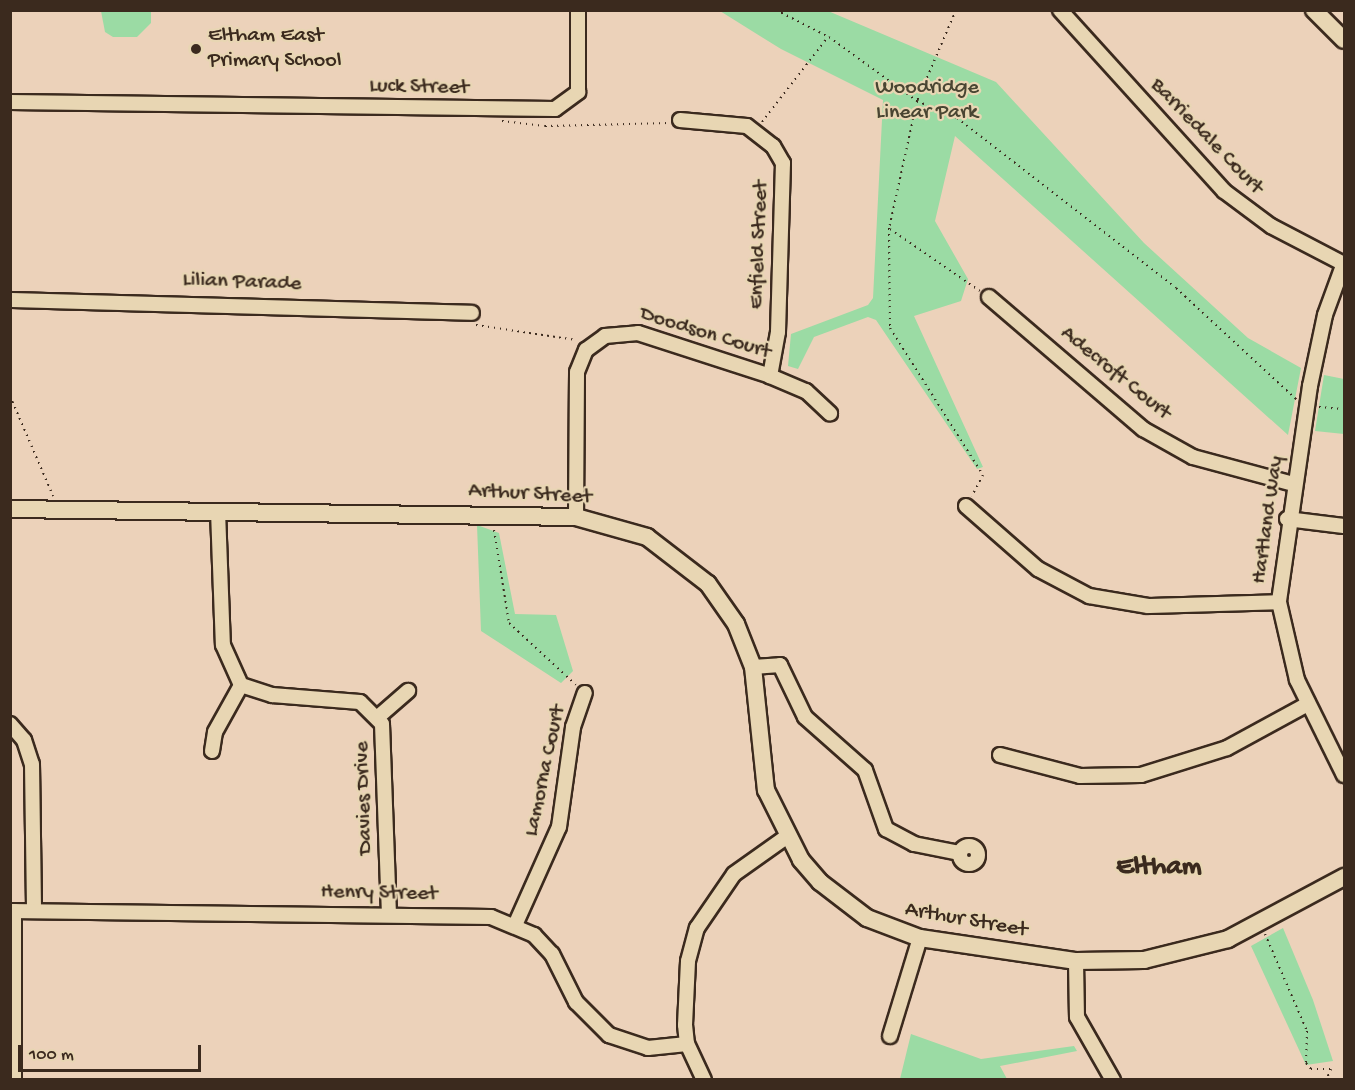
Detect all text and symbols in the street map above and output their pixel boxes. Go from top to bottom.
place label: Eltham East Primary School [208,23,342,74]
marker: Eltham East Primary School [189,42,203,56]
street label: Barriedale Court [1144,73,1268,201]
street label: Luck Street [369,74,469,102]
park label: Woodridge Linear Park [875,75,979,126]
street label: Enfield Street [745,180,775,310]
street label: Lilian Parade [182,268,302,298]
street label: Doodson Court [636,302,774,366]
street label: Adecroft Court [1054,321,1176,427]
street label: Hartland Way [1247,454,1291,586]
street label: Arthur Street [468,479,592,511]
street label: Lamorna Court [519,703,573,839]
street label: Davies Drive [350,741,380,855]
district label: Eltham [1116,851,1202,885]
street label: Henry Street [320,880,438,908]
street label: Arthur Street [903,897,1029,945]
scale bar [21,1033,204,1071]
text: 100 m [29,1045,74,1066]

